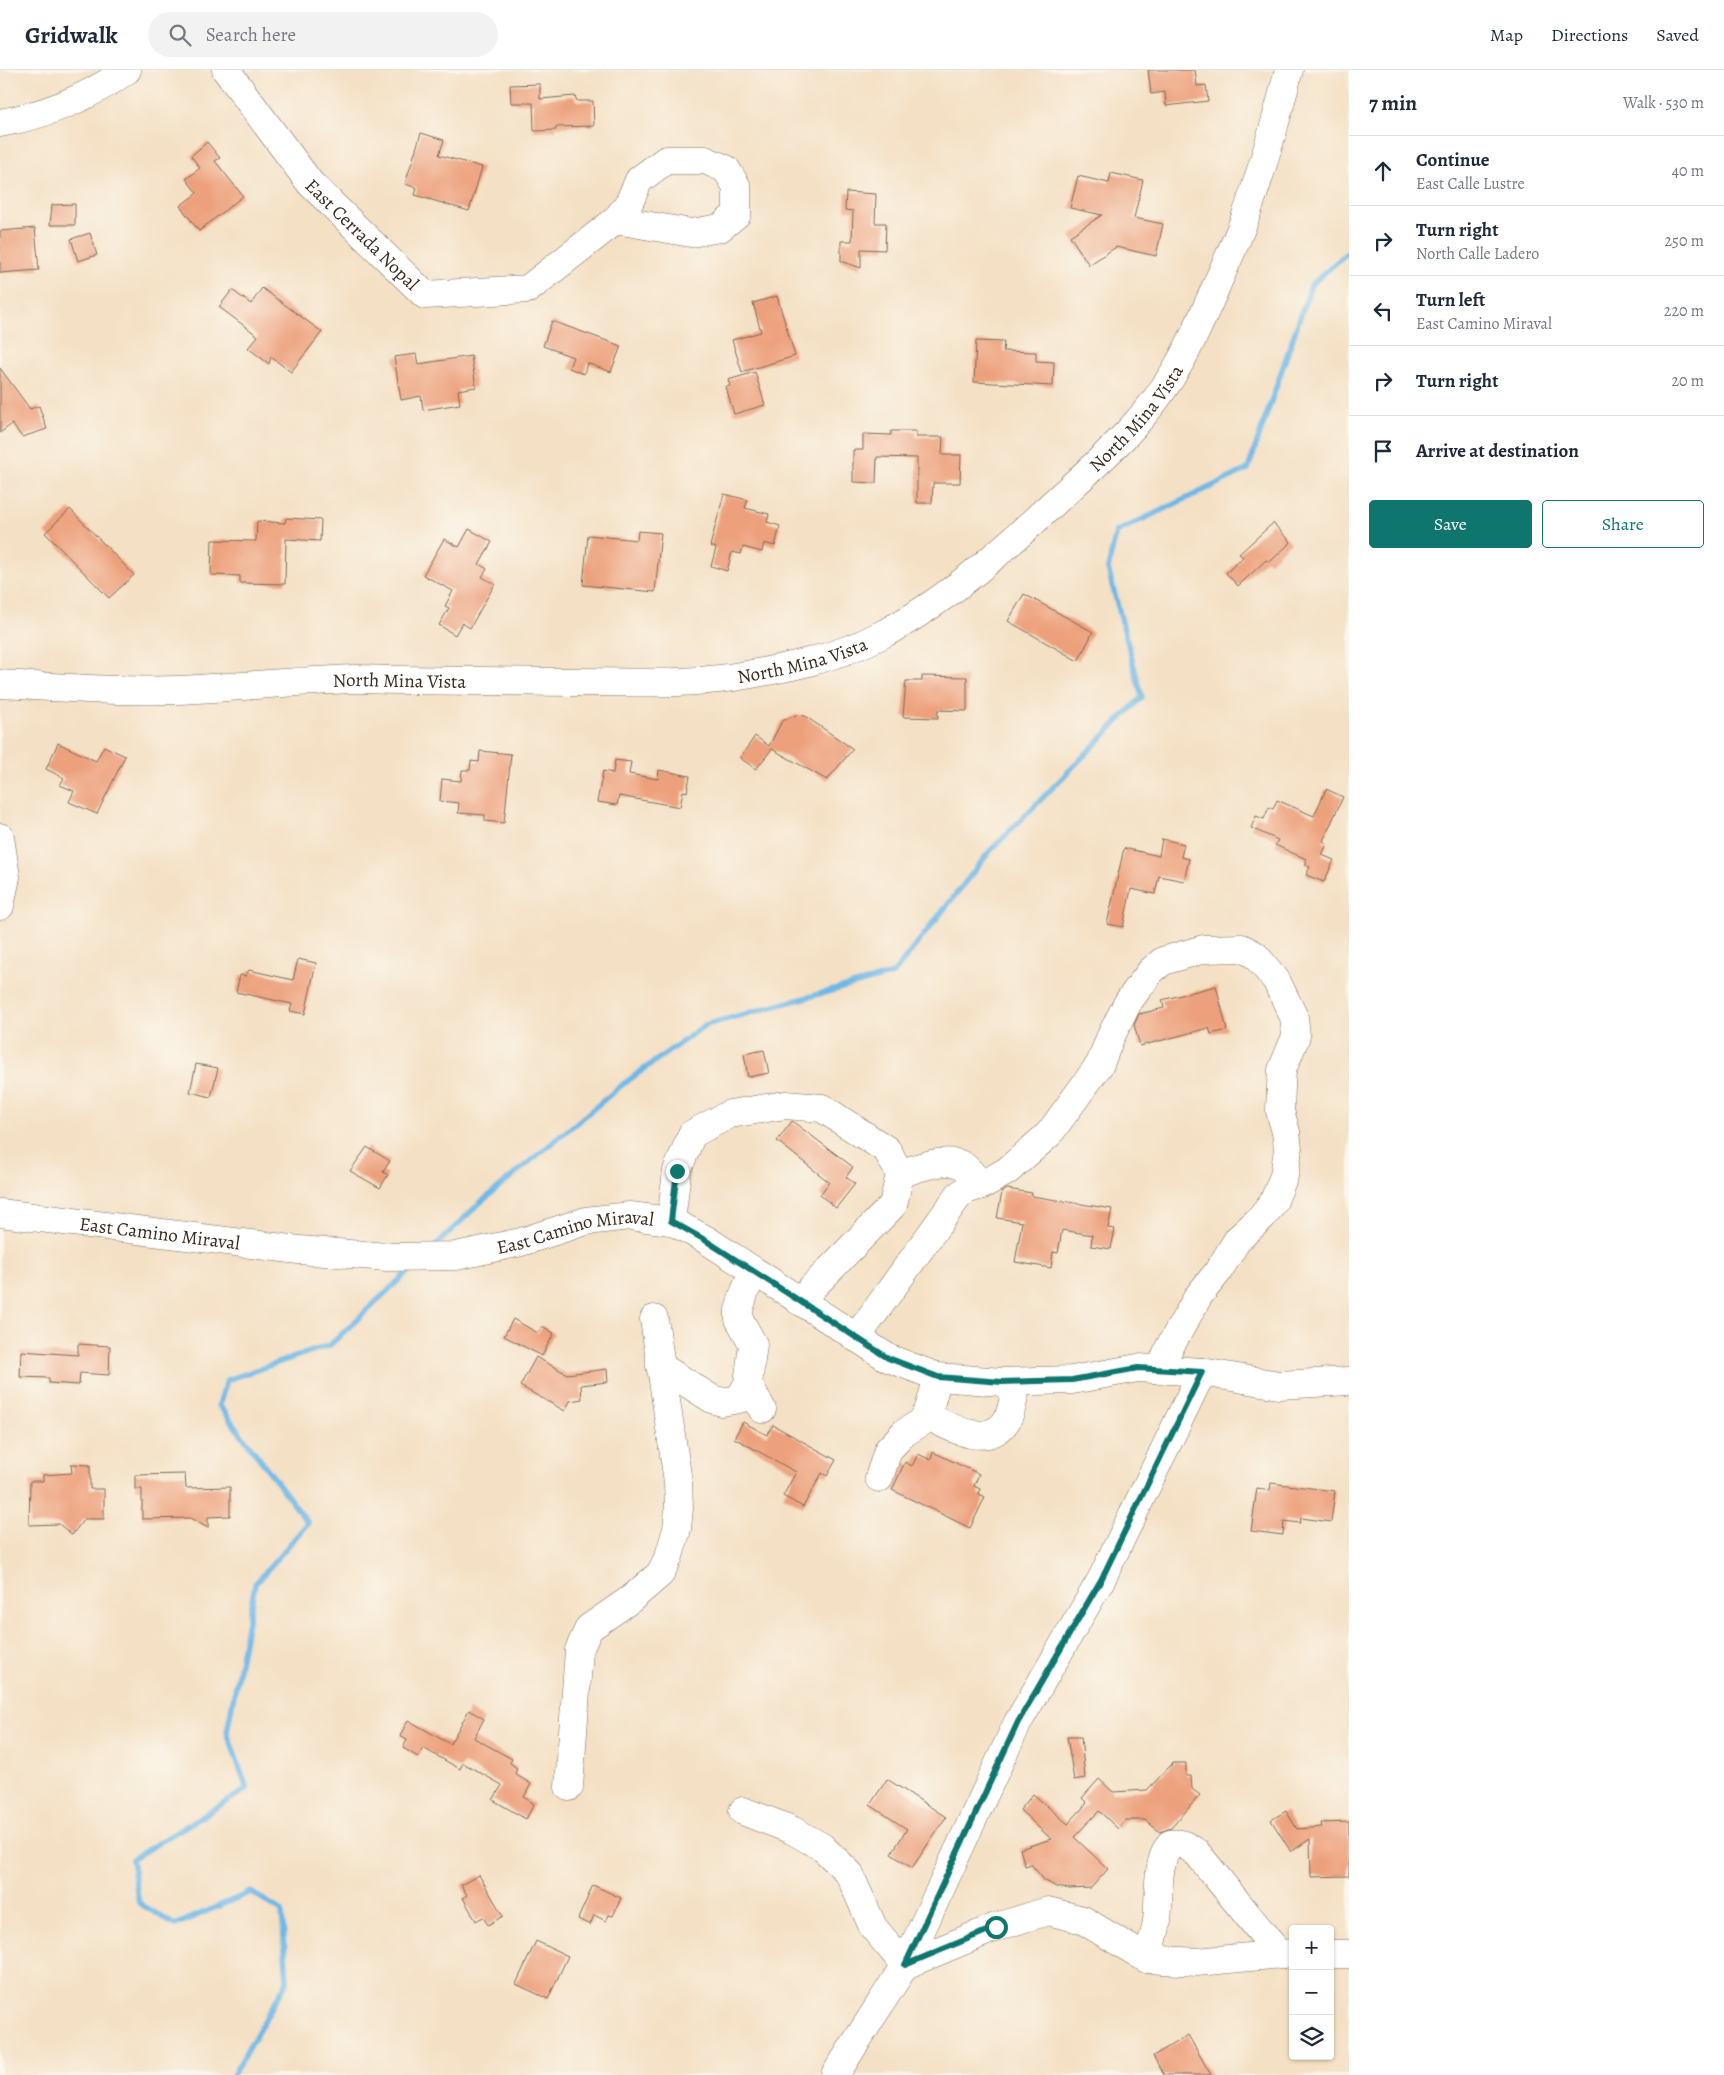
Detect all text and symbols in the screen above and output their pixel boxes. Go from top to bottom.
search box [148,12,498,57]
text: Gridwalk [25,19,118,51]
icon: search [166,21,194,49]
text: Search here [206,22,296,48]
text: Map [1490,23,1523,47]
text: Directions [1551,23,1628,47]
text: Saved [1656,23,1699,47]
text: 7 min [1369,89,1417,117]
text: Walk · 530 m [1623,92,1704,114]
text: Continue [1416,147,1490,173]
icon: ahead [1369,157,1397,185]
text: 40 m [1672,160,1704,182]
street label: East Cerrada Nopal [299,173,425,297]
text: East Calle Lustre [1416,173,1525,195]
text: Turn right [1416,217,1498,243]
icon: right [1369,227,1397,255]
text: 250 m [1665,230,1704,252]
text: North Calle Ladero [1416,243,1539,265]
text: Turn left [1416,287,1485,313]
icon: left [1369,297,1397,325]
text: 220 m [1664,300,1704,322]
text: East Camino Miraval [1416,313,1552,335]
street label: North Mina Vista [1084,360,1190,478]
icon: right [1369,367,1397,395]
text: Turn right [1416,368,1498,394]
text: 20 m [1671,370,1704,392]
icon: arrive [1369,437,1397,465]
text: Arrive at destination [1416,438,1579,464]
button: Save [1369,500,1532,548]
button: Share [1542,500,1704,548]
street label: North Mina Vista [735,631,872,690]
street label: North Mina Vista [332,667,467,695]
route end [666,1160,689,1183]
street label: East Camino Miraval [494,1204,656,1261]
street label: East Camino Miraval [78,1211,242,1257]
route start [985,1916,1008,1939]
map controls [1289,1925,1334,2060]
button: + [1289,1925,1334,1970]
button: − [1289,1970,1334,2015]
button: layers [1289,2015,1334,2060]

